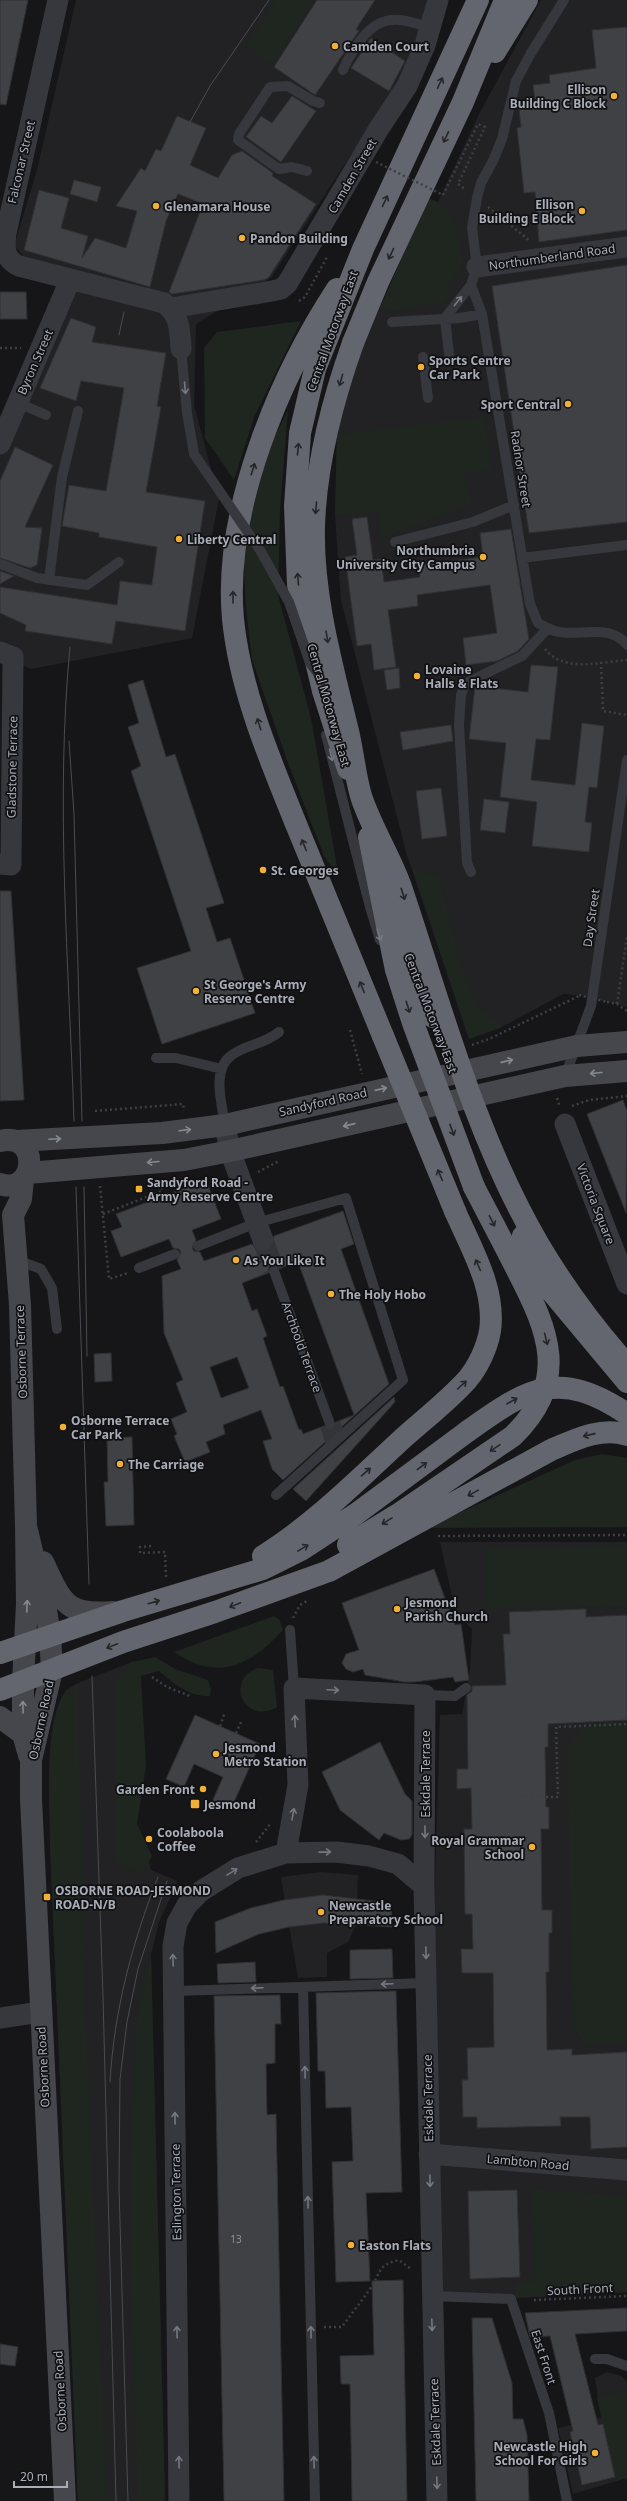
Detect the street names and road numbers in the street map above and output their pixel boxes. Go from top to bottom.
street label: Falconar Street [3,118,39,205]
street label: Camden Street [324,135,381,217]
street label: Northumberland Road [488,240,616,274]
street label: Central Motorway East [302,268,362,394]
street label: Byron Street [13,326,57,397]
street label: Radnor Street [507,429,536,509]
street label: Central Motorway East [303,641,355,769]
street label: Gladstone Terrace [3,716,21,818]
street label: Day Street [579,887,604,948]
street label: Central Motorway East [400,951,462,1076]
street label: Sandyford Road [277,1084,369,1120]
street label: Victoria Square [573,1161,619,1247]
street label: Archbold Terrace [278,1299,326,1395]
street label: Osborne Terrace [11,1305,31,1399]
street label: Osborne Road [24,1679,58,1761]
street label: Eskdale Terrace [417,1730,434,1818]
street label: Osborne Road [32,2026,54,2108]
street label: Eskdale Terrace [419,2054,437,2142]
street label: Eslington Terrace [167,2143,185,2241]
street label: Lambton Road [486,2150,570,2174]
street label: South Front [547,2279,614,2299]
street label: East Front [527,2327,561,2387]
street label: Osborne Road [49,2350,71,2432]
street label: Eskdale Terrace [425,2378,445,2466]

